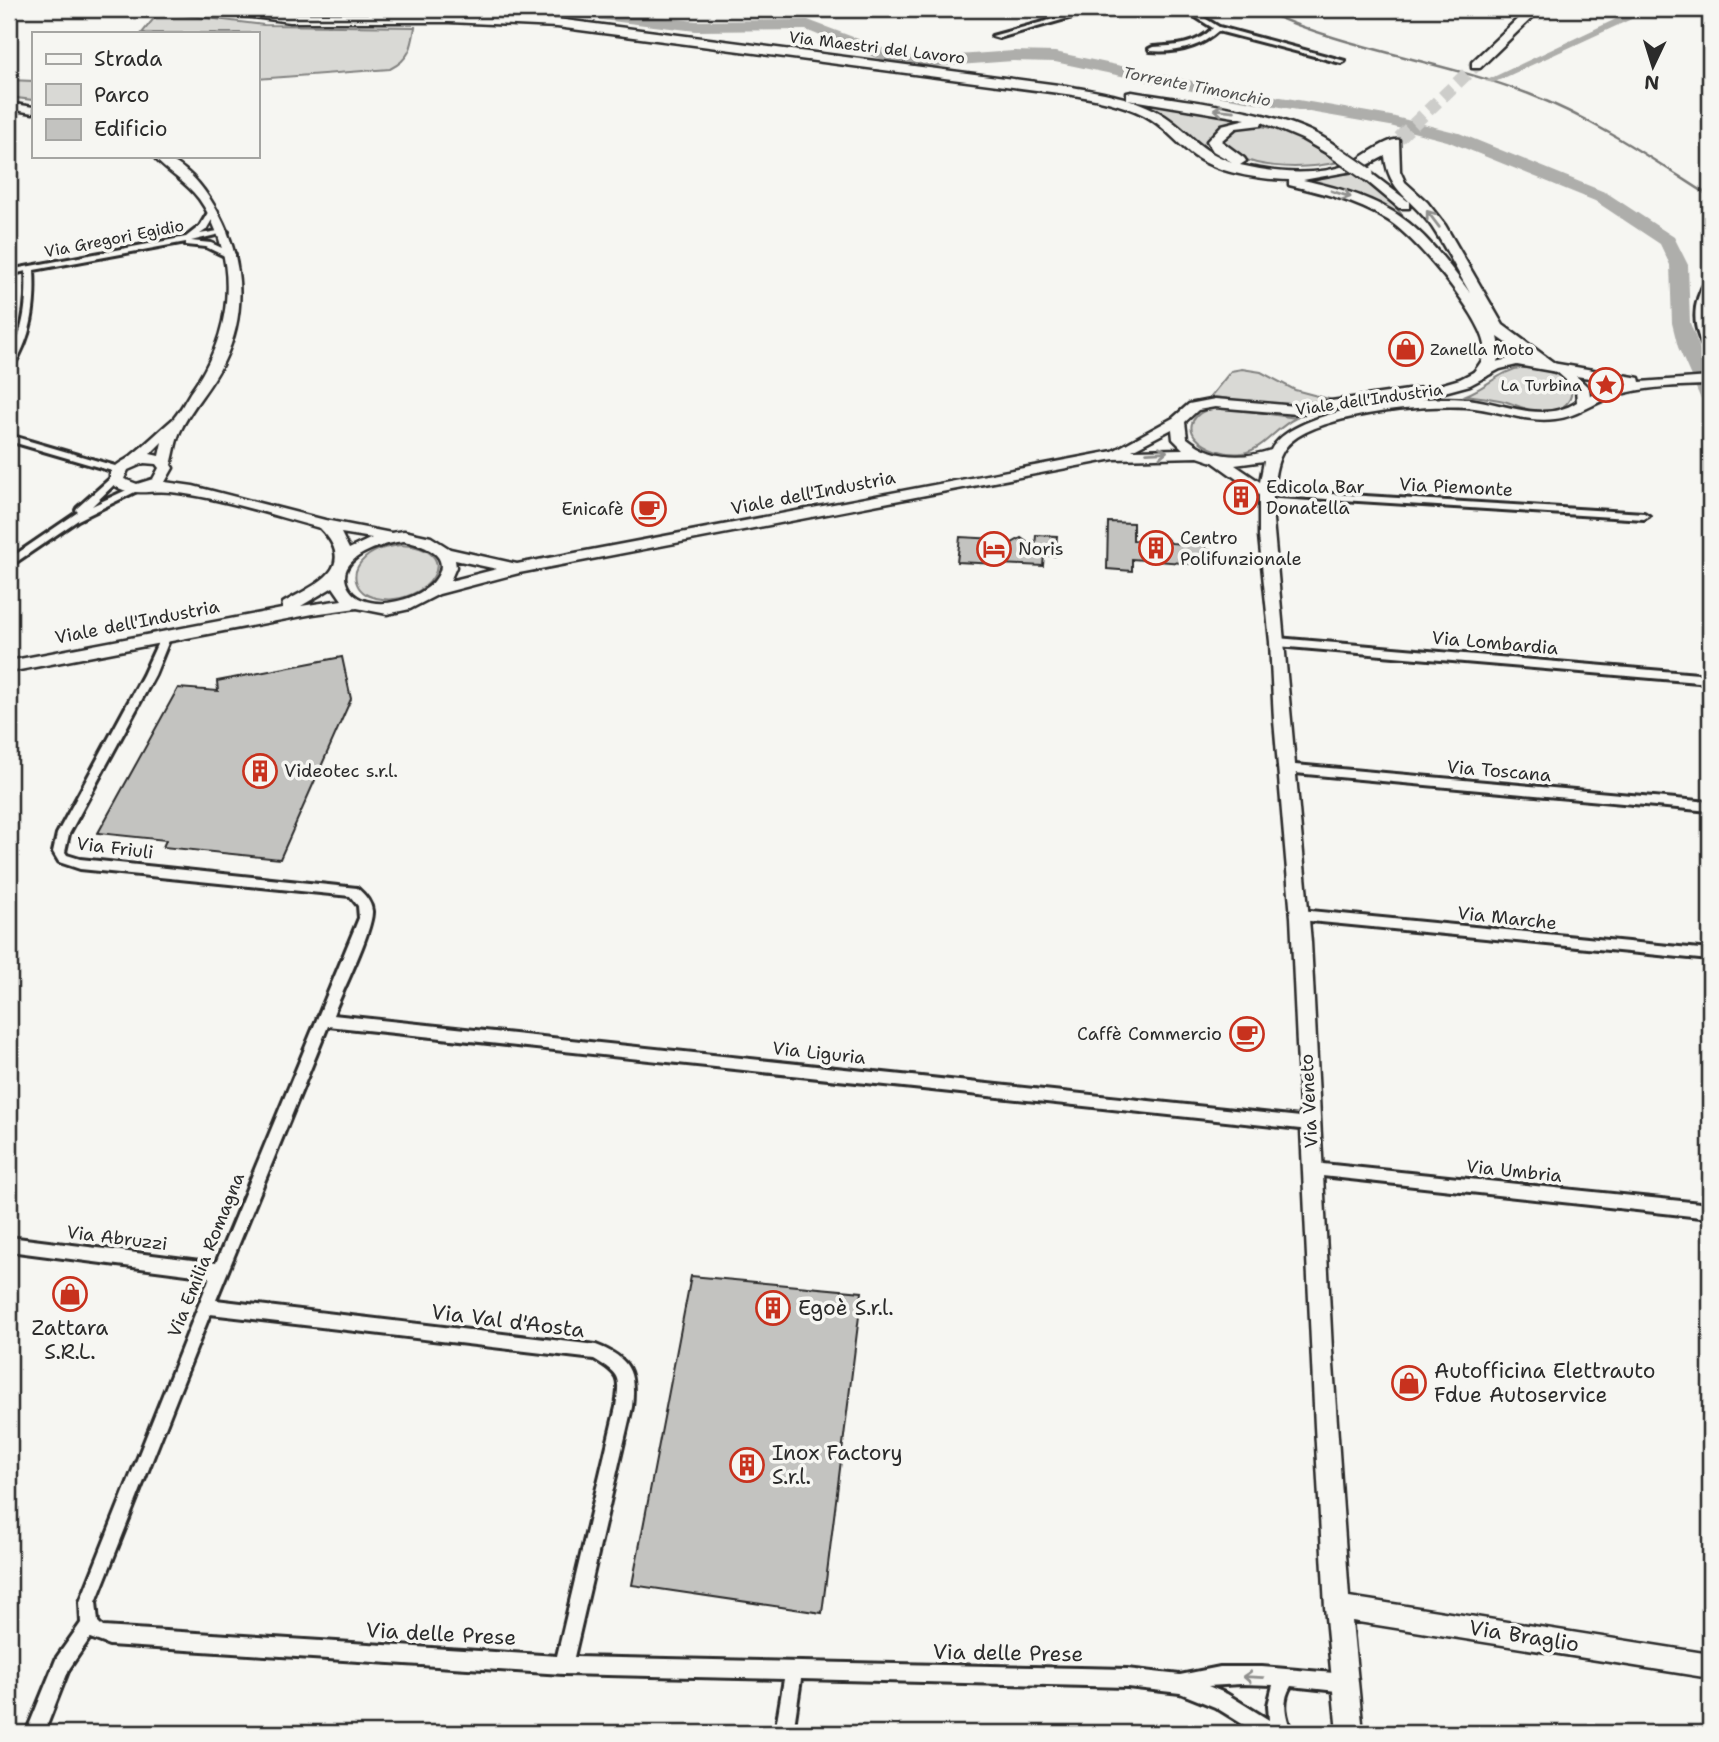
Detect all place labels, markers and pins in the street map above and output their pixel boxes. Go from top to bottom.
shop icon: Zanella Moto [1387,330,1425,368]
place label: Zanella Moto [1430,339,1534,360]
place icon: La Turbina [1587,366,1625,404]
place label: La Turbina [1500,375,1582,396]
place label: Edicola Bar Donatella [1266,475,1365,520]
building icon: Edicola Bar Donatella [1222,478,1260,516]
cafe icon: Enicafè [630,490,668,528]
place label: Enicafè [562,497,624,521]
place label: Centro Polifunzionale [1180,526,1302,571]
building icon: Centro Polifunzionale [1137,529,1175,567]
hotel icon: Noris [975,530,1013,568]
place label: Noris [1018,537,1064,561]
building icon: Videotec s.r.l. [241,752,279,790]
place label: Videotec s.r.l. [284,759,398,783]
cafe icon: Caffè Commercio [1228,1015,1266,1053]
place label: Caffè Commercio [1077,1022,1222,1046]
shop icon: Zattara S.R.L. [51,1275,89,1313]
building icon: Egoè S.r.l. [754,1289,792,1327]
place label: Egoè S.r.l. [798,1294,894,1322]
place label: Zattara S.R.L. [32,1314,108,1366]
place label: Autofficina Elettrauto Fdue Autoservice [1434,1357,1655,1409]
shop icon: Autofficina Elettrauto Fdue Autoservice [1390,1364,1428,1402]
place label: Inox Factory S.r.l. [772,1439,903,1491]
building icon: Inox Factory S.r.l. [728,1446,766,1484]

